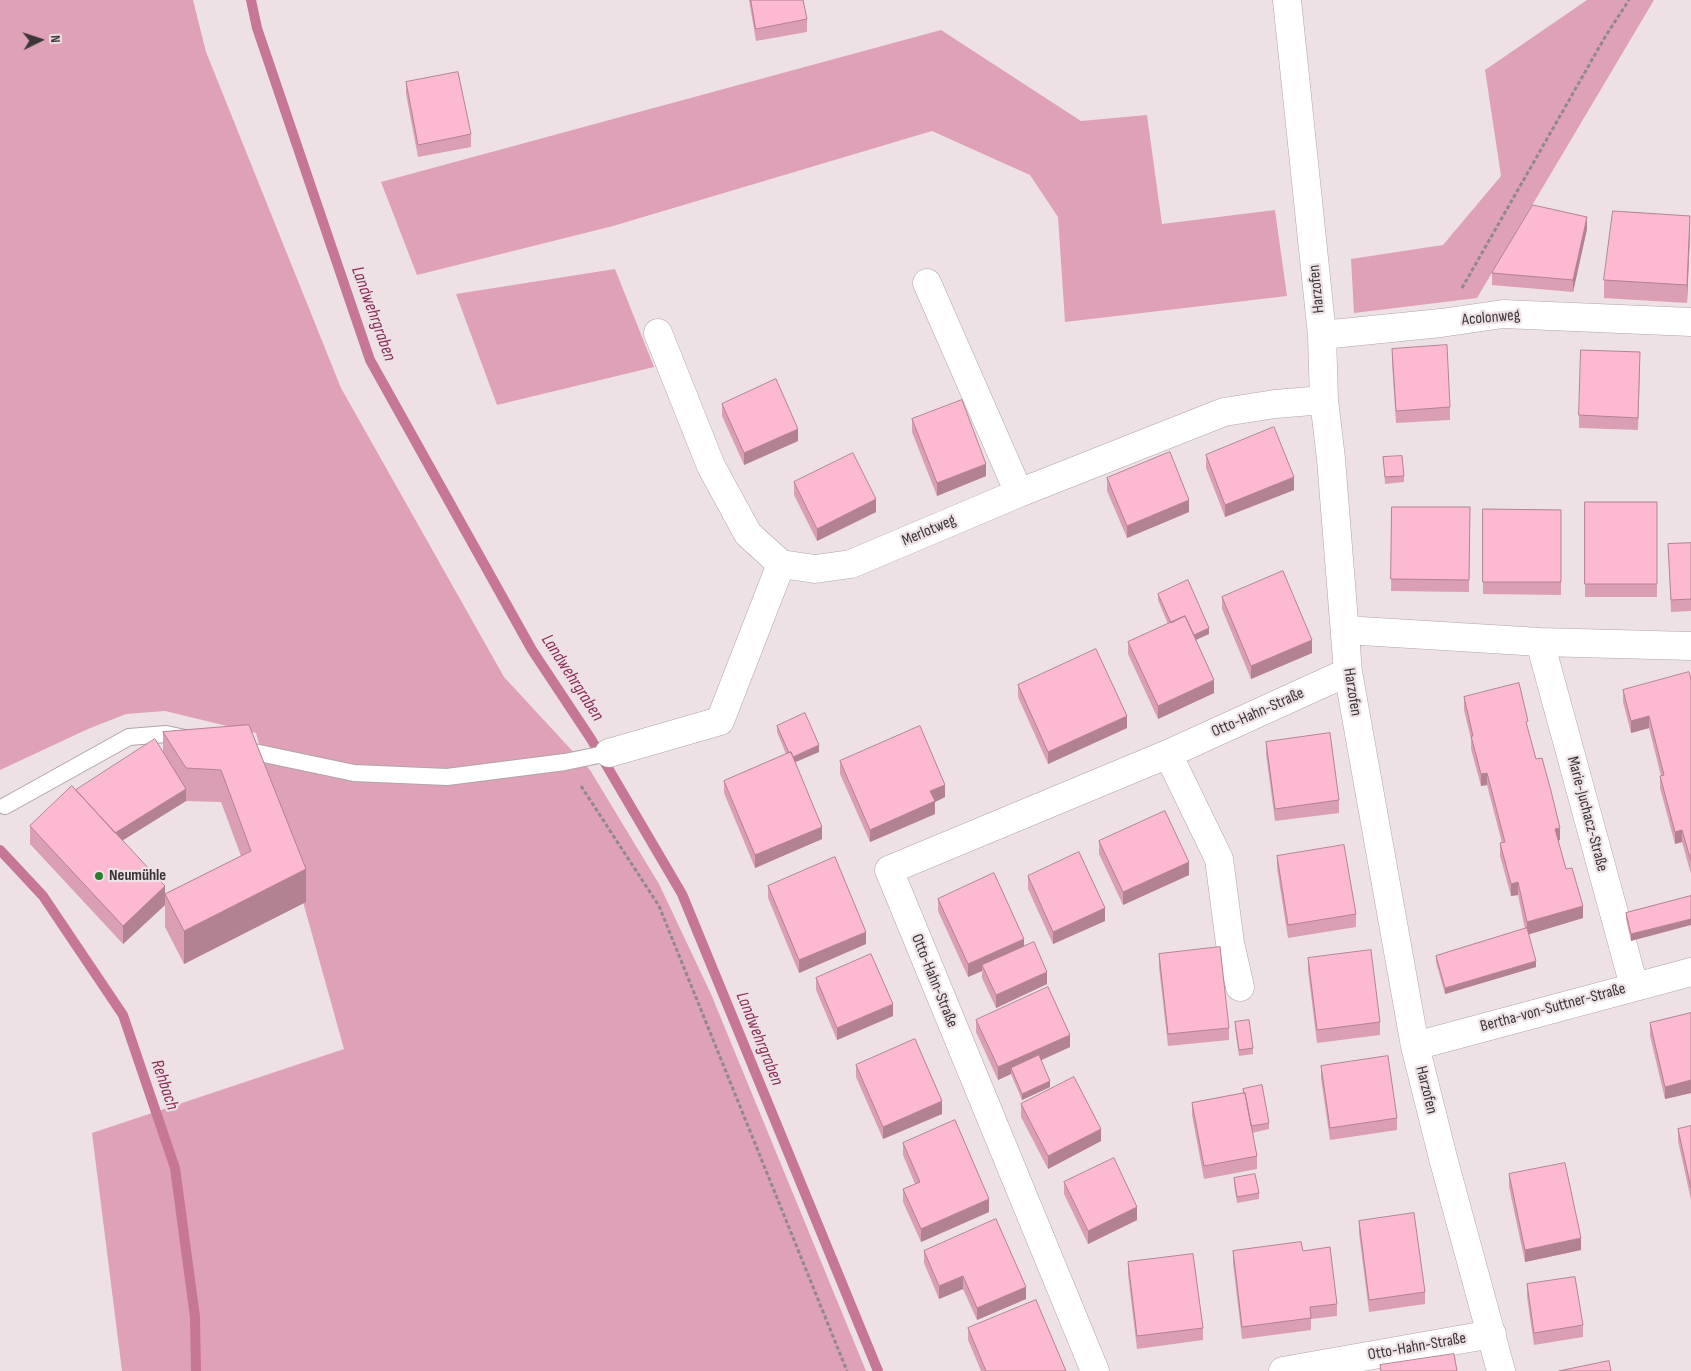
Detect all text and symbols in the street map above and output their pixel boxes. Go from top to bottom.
north arrow [15,15,65,65]
text: N [47,35,64,43]
water label: Landwehrgraben [346,264,400,364]
street label: Harzofen [1305,264,1329,314]
street label: Acolonweg [1461,306,1521,330]
street label: Merlotweg [899,511,959,551]
water label: Landwehrgraben [536,631,608,725]
street label: Harzofen [1339,667,1365,717]
street label: Otto-Hahn-Straße [1209,684,1307,742]
street label: Marie-Juchacz-Straße [1562,754,1612,874]
place label: Neumühle [109,866,166,886]
marker: Neumühle [93,870,105,882]
street label: Otto-Hahn-Straße [907,931,961,1031]
street label: Bertha-von-Suttner-Straße [1478,979,1628,1037]
water label: Landwehrgraben [730,989,788,1089]
water label: Rehbach [145,1057,183,1113]
street label: Harzofen [1411,1064,1441,1116]
street label: Otto-Hahn-Straße [1367,1329,1467,1365]

